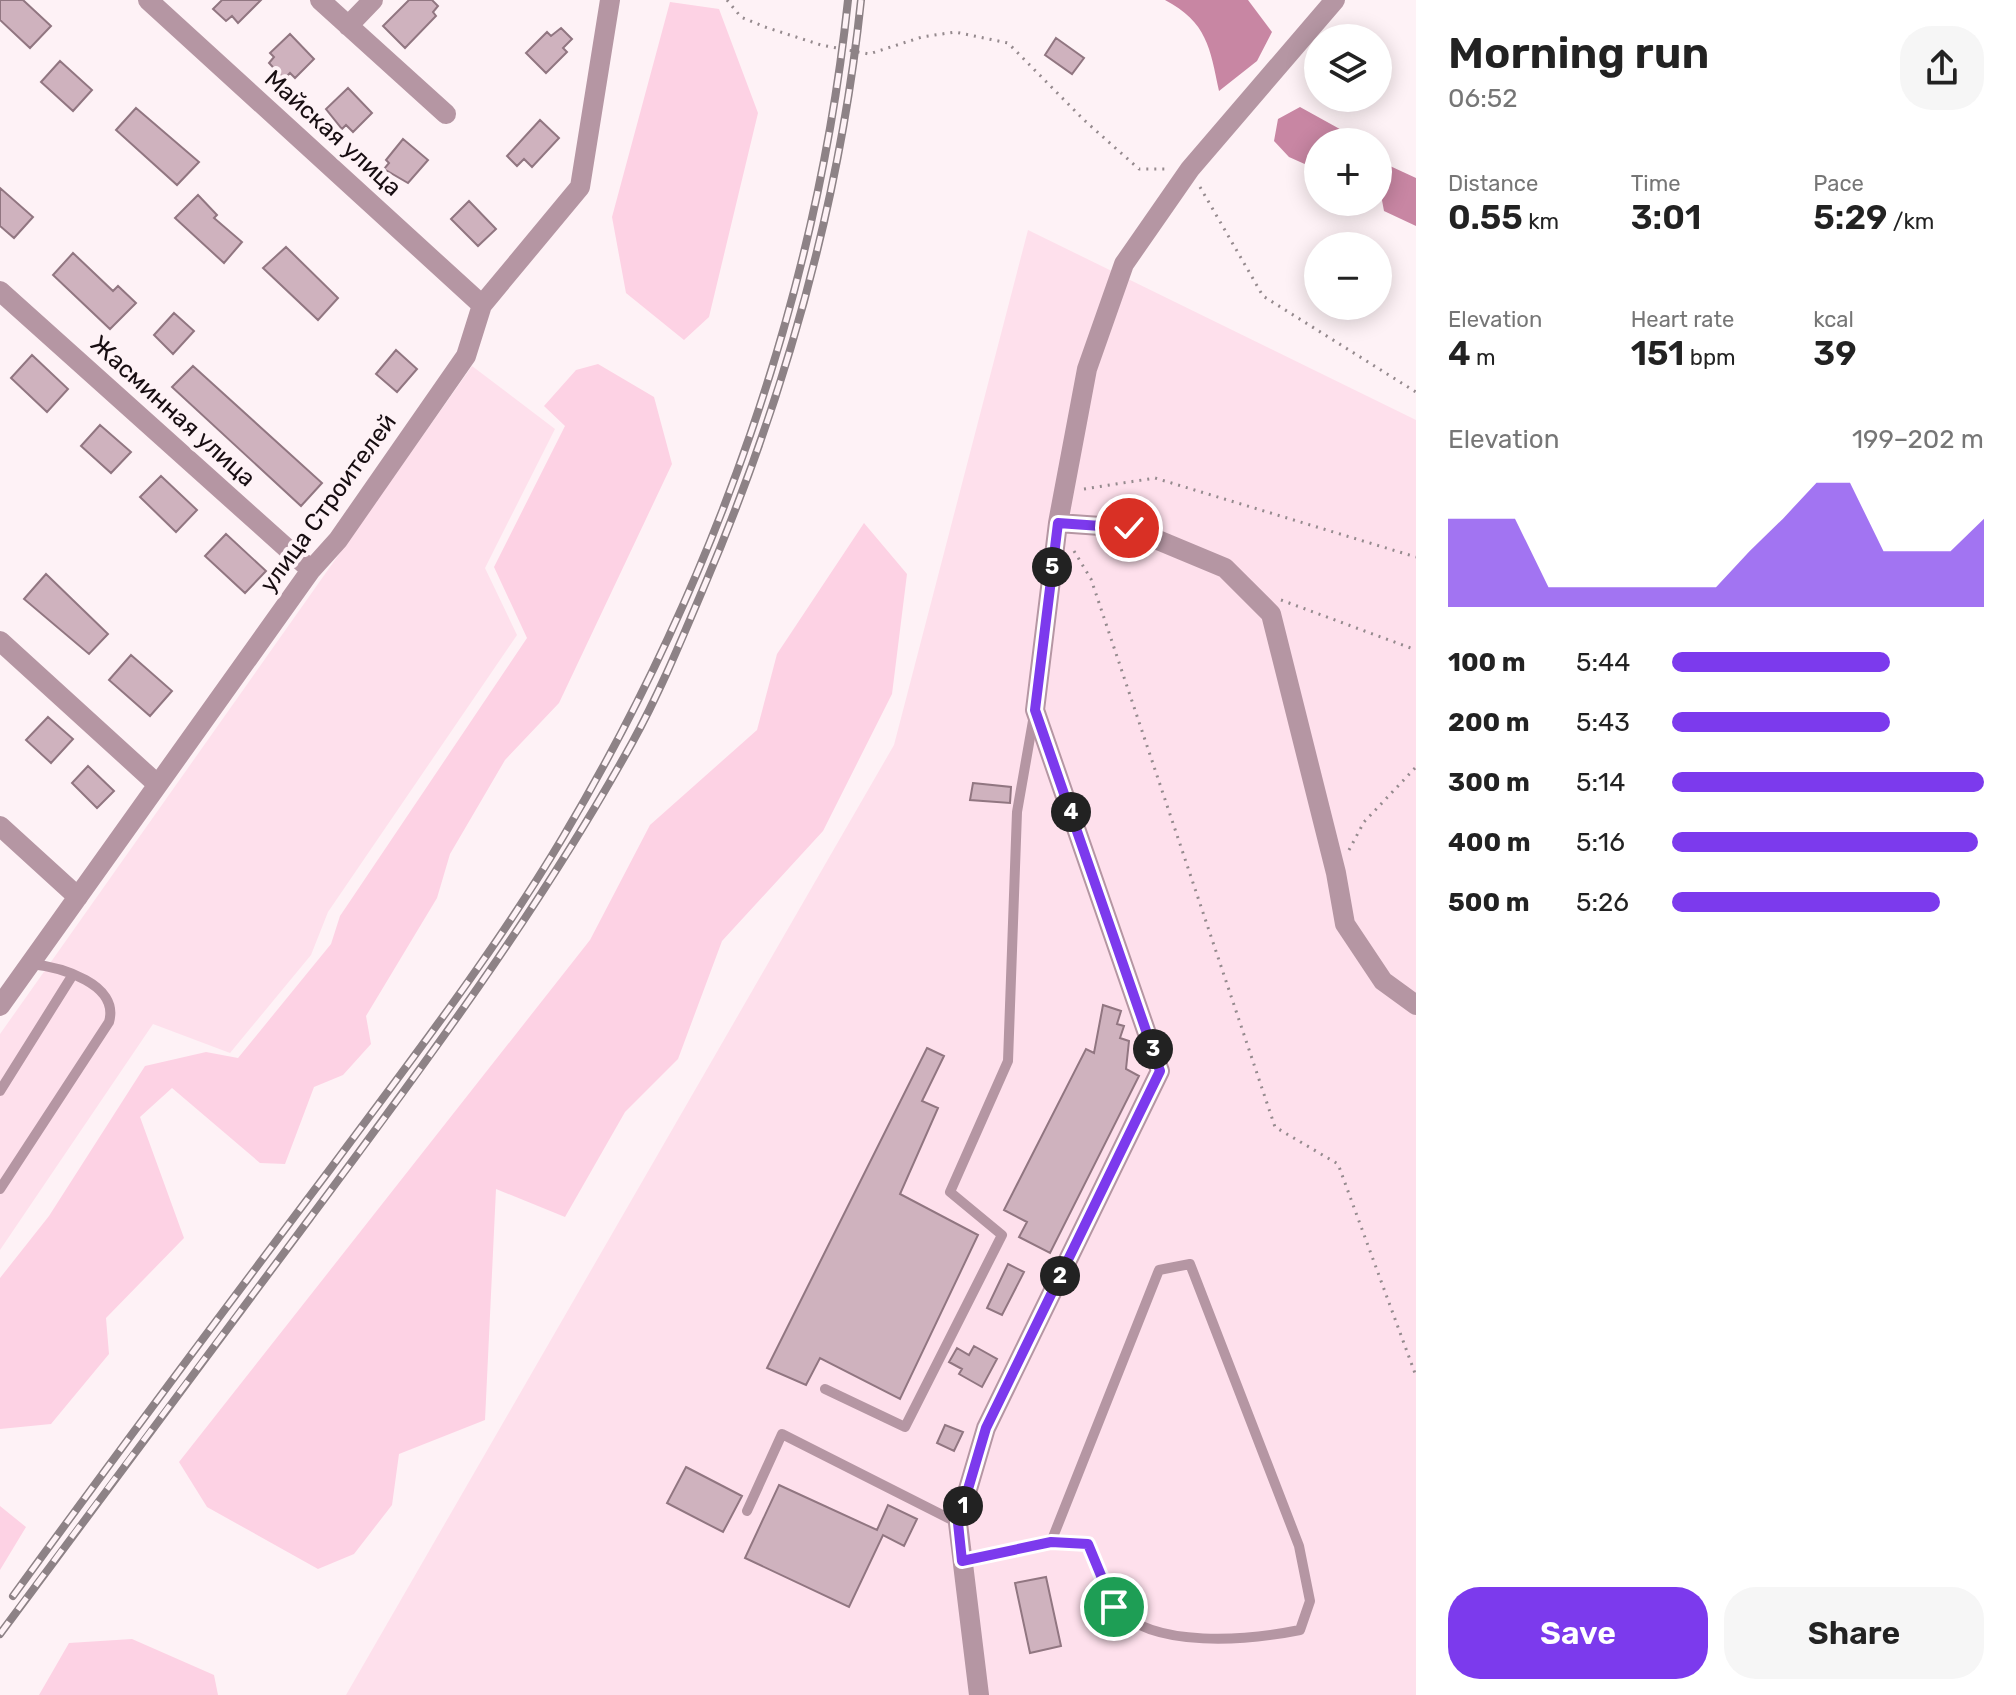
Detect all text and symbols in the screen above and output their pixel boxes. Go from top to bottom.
map controls [1304,24,1392,320]
button: layers [1304,24,1392,112]
button: share [1900,26,1984,110]
text: Morning run [1448,27,1709,79]
street label: Майская улица [259,64,407,202]
text: 06:52 [1448,83,1518,114]
button: + [1304,128,1392,216]
text: Distance [1448,170,1538,197]
text: Time [1631,170,1681,197]
text: Pace [1813,170,1864,197]
text: 0.55 [1448,197,1523,238]
text: 3:01 [1631,197,1701,238]
text: 5:29 [1813,197,1887,238]
text: km [1523,208,1559,235]
text: /km [1887,208,1934,235]
button: − [1304,232,1392,320]
text: Elevation [1448,306,1542,333]
text: Heart rate [1631,306,1734,333]
text: kcal [1813,306,1854,333]
street label: Жасминная улица [85,330,261,492]
text: 4 [1448,333,1471,374]
text: 151 [1631,333,1684,374]
text: 39 [1813,333,1857,374]
text: m [1471,344,1496,371]
text: bpm [1684,344,1736,371]
street label: улица Строителей [254,408,402,598]
text: Elevation [1448,424,1559,455]
text: 199–202 m [1852,424,1984,455]
pin [1095,494,1163,562]
icon: check [1107,506,1151,550]
pin: 5 [1032,547,1072,587]
text: 5 [1045,553,1059,580]
text: 100 m [1448,647,1526,678]
text: 5:44 [1576,647,1630,678]
text: 200 m [1448,707,1530,738]
text: 5:43 [1576,707,1630,738]
text: 300 m [1448,767,1530,798]
text: 5:14 [1576,767,1625,798]
pin: 4 [1051,792,1091,832]
text: 4 [1063,798,1079,825]
text: 400 m [1448,827,1530,858]
text: 5:16 [1576,827,1625,858]
text: 500 m [1448,887,1530,918]
text: 5:26 [1576,887,1629,918]
pin: 3 [1133,1029,1173,1069]
text: 3 [1146,1035,1160,1062]
pin: 2 [1040,1256,1080,1296]
text: 2 [1053,1262,1067,1289]
pin: 1 [943,1486,983,1526]
text: 1 [958,1492,968,1519]
pin [1080,1573,1148,1641]
icon: arrive [1092,1585,1136,1629]
button: Save [1448,1587,1708,1679]
button: Share [1724,1587,1984,1679]

